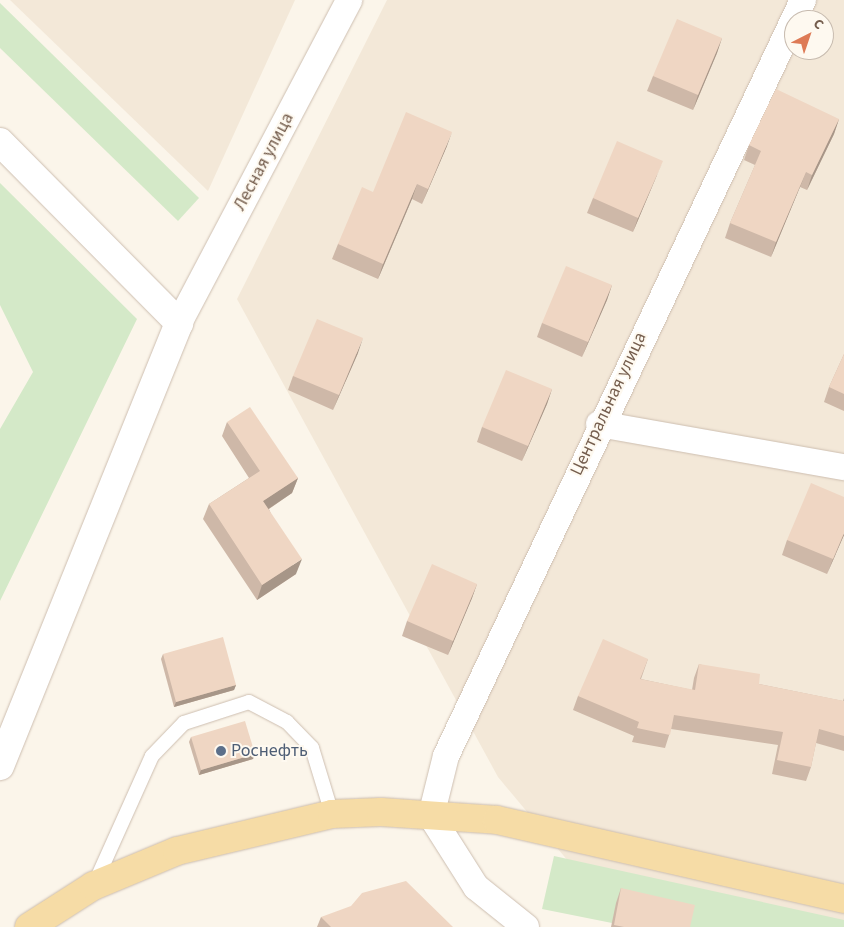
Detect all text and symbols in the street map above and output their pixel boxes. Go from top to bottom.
north arrow [784,10,834,60]
text: С [809,14,828,35]
street label: Лесная улица [229,109,299,215]
street label: Центральная улица [566,329,652,479]
place label: Роснефть [231,740,308,762]
marker: Роснефть [215,745,227,757]

